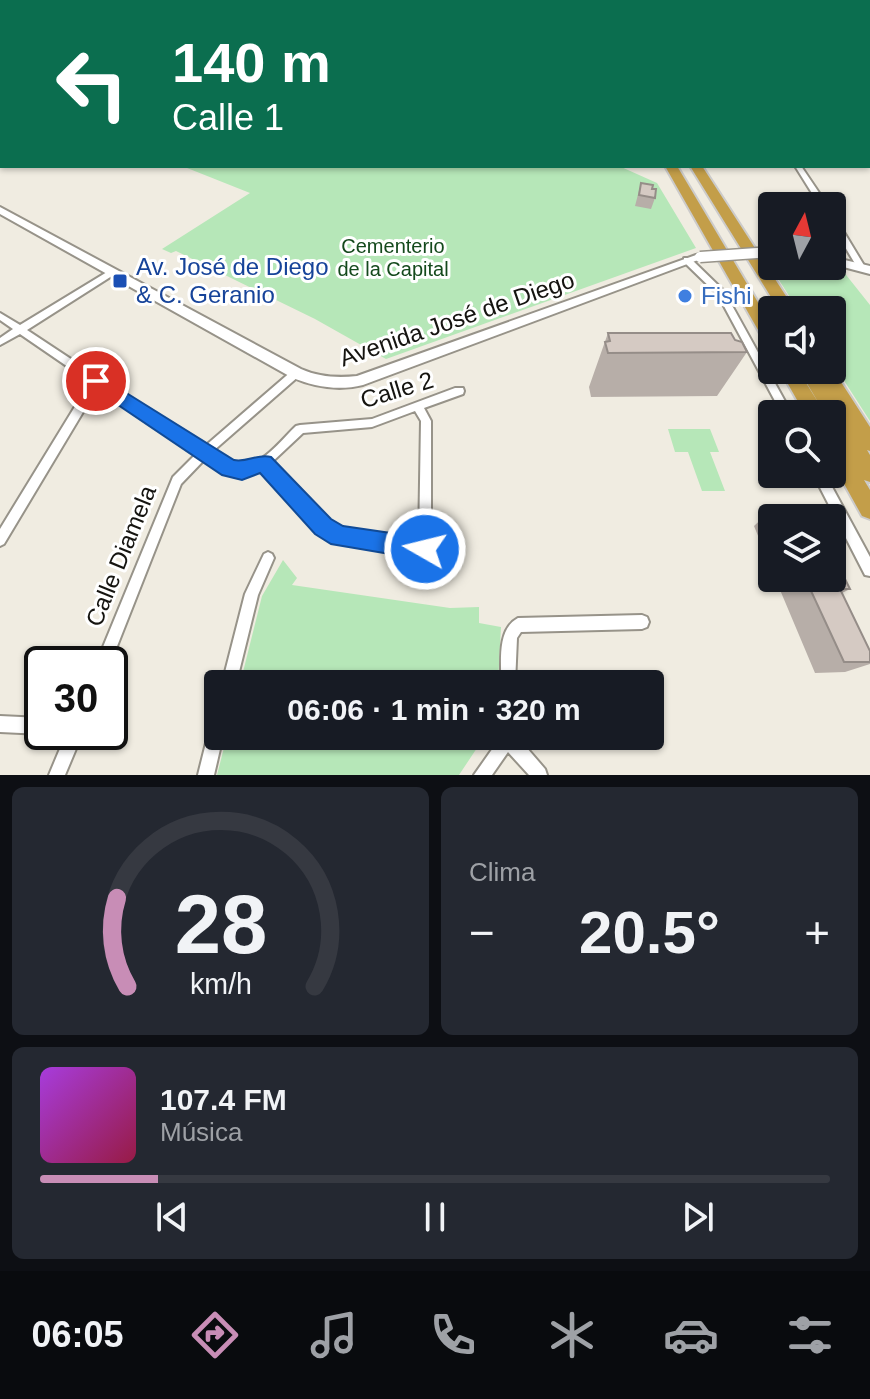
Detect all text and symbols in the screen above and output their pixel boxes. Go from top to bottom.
text: 140 m [172,31,331,94]
icon: left [40,32,144,136]
text: Calle 1 [172,97,284,138]
north arrow [758,192,846,280]
map controls [758,192,846,592]
park label: Cementerio de la Capital [337,235,449,280]
place label: Av. José de Diego & C. Geranio [136,253,329,308]
street label: Avenida José de Diego [336,266,578,371]
marker: Av. José de Diego & C. Geranio [111,272,129,290]
place label: Fishi [701,282,752,309]
marker: Fishi [676,287,694,305]
button: sound [758,296,846,384]
pin [62,347,130,415]
icon: arrive [74,359,118,403]
street label: Calle 2 [357,366,437,413]
button: search [758,400,846,488]
street label: Calle Diamela [80,481,161,630]
button: layers [758,504,846,592]
position arrow [383,507,467,591]
speed limit sign: 30 [24,646,128,750]
text: 06:06 · 1 min · 320 m [287,693,581,726]
text: Clima [469,857,535,887]
text: 28 [174,878,267,971]
text: 20.5° [579,899,720,966]
text: − [469,908,495,957]
text: + [804,908,830,957]
text: km/h [190,968,251,1000]
text: 107.4 FM [160,1083,287,1116]
text: Música [160,1117,242,1147]
icon: previous [150,1195,194,1239]
icon: pause [413,1195,457,1239]
icon: next [676,1195,720,1239]
icon: directions [187,1307,243,1363]
icon: music [306,1307,362,1363]
icon: phone [425,1307,481,1363]
icon: climate [544,1307,600,1363]
icon: car [663,1307,719,1363]
icon: filters [782,1307,838,1363]
text: 06:05 [32,1314,124,1355]

